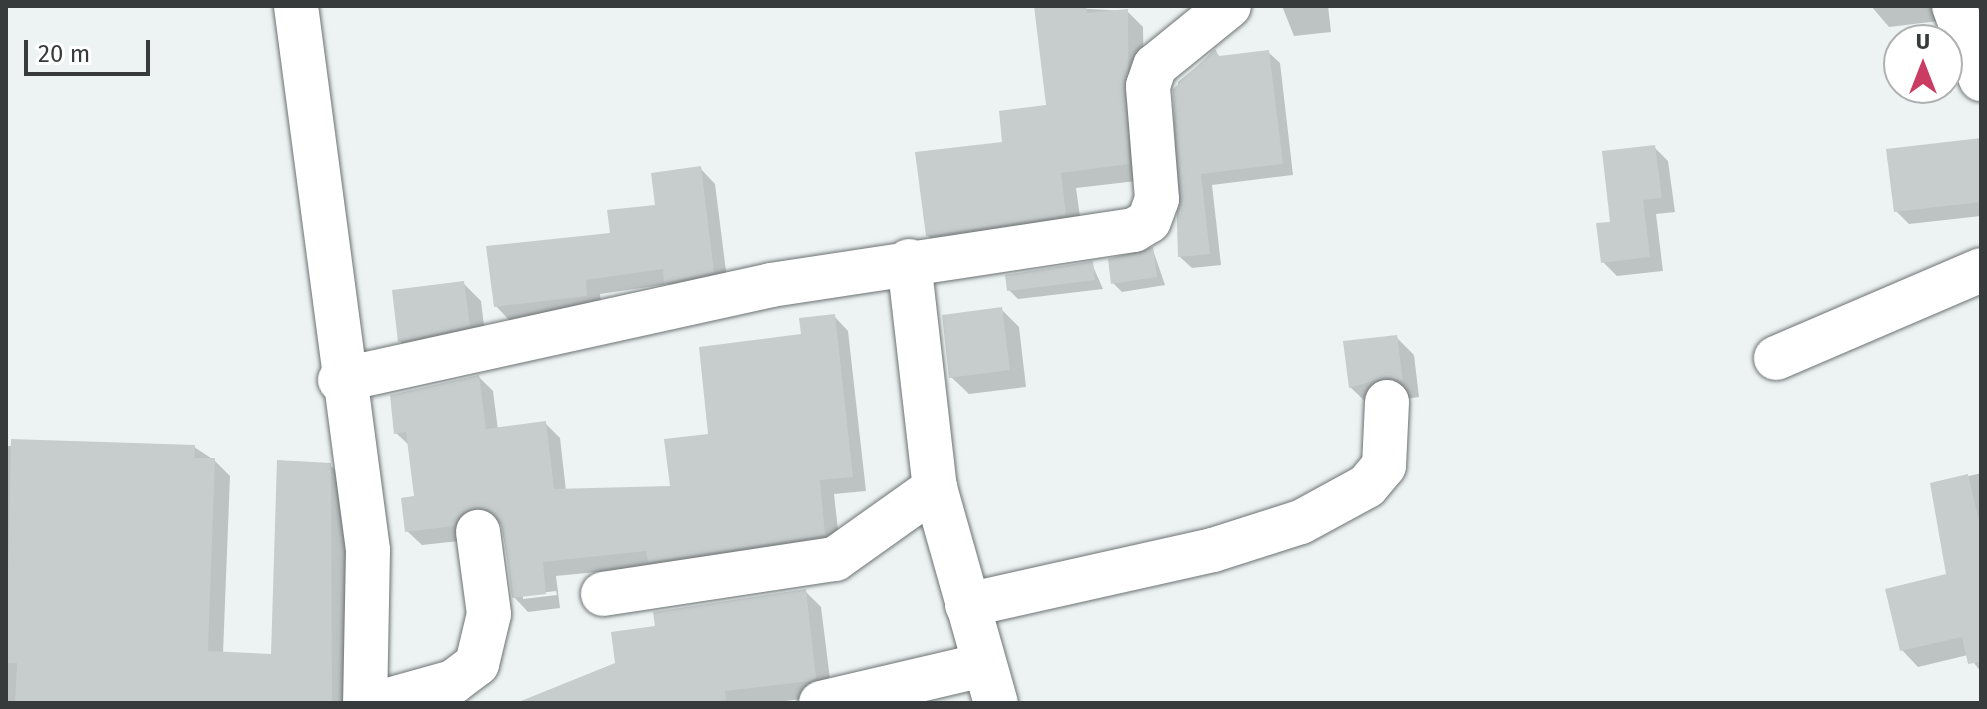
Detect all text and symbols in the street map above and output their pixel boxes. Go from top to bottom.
scale bar [28,24,154,74]
north arrow [1883,24,1963,104]
text: U [1916,28,1930,55]
text: 20 m [38,40,90,68]

